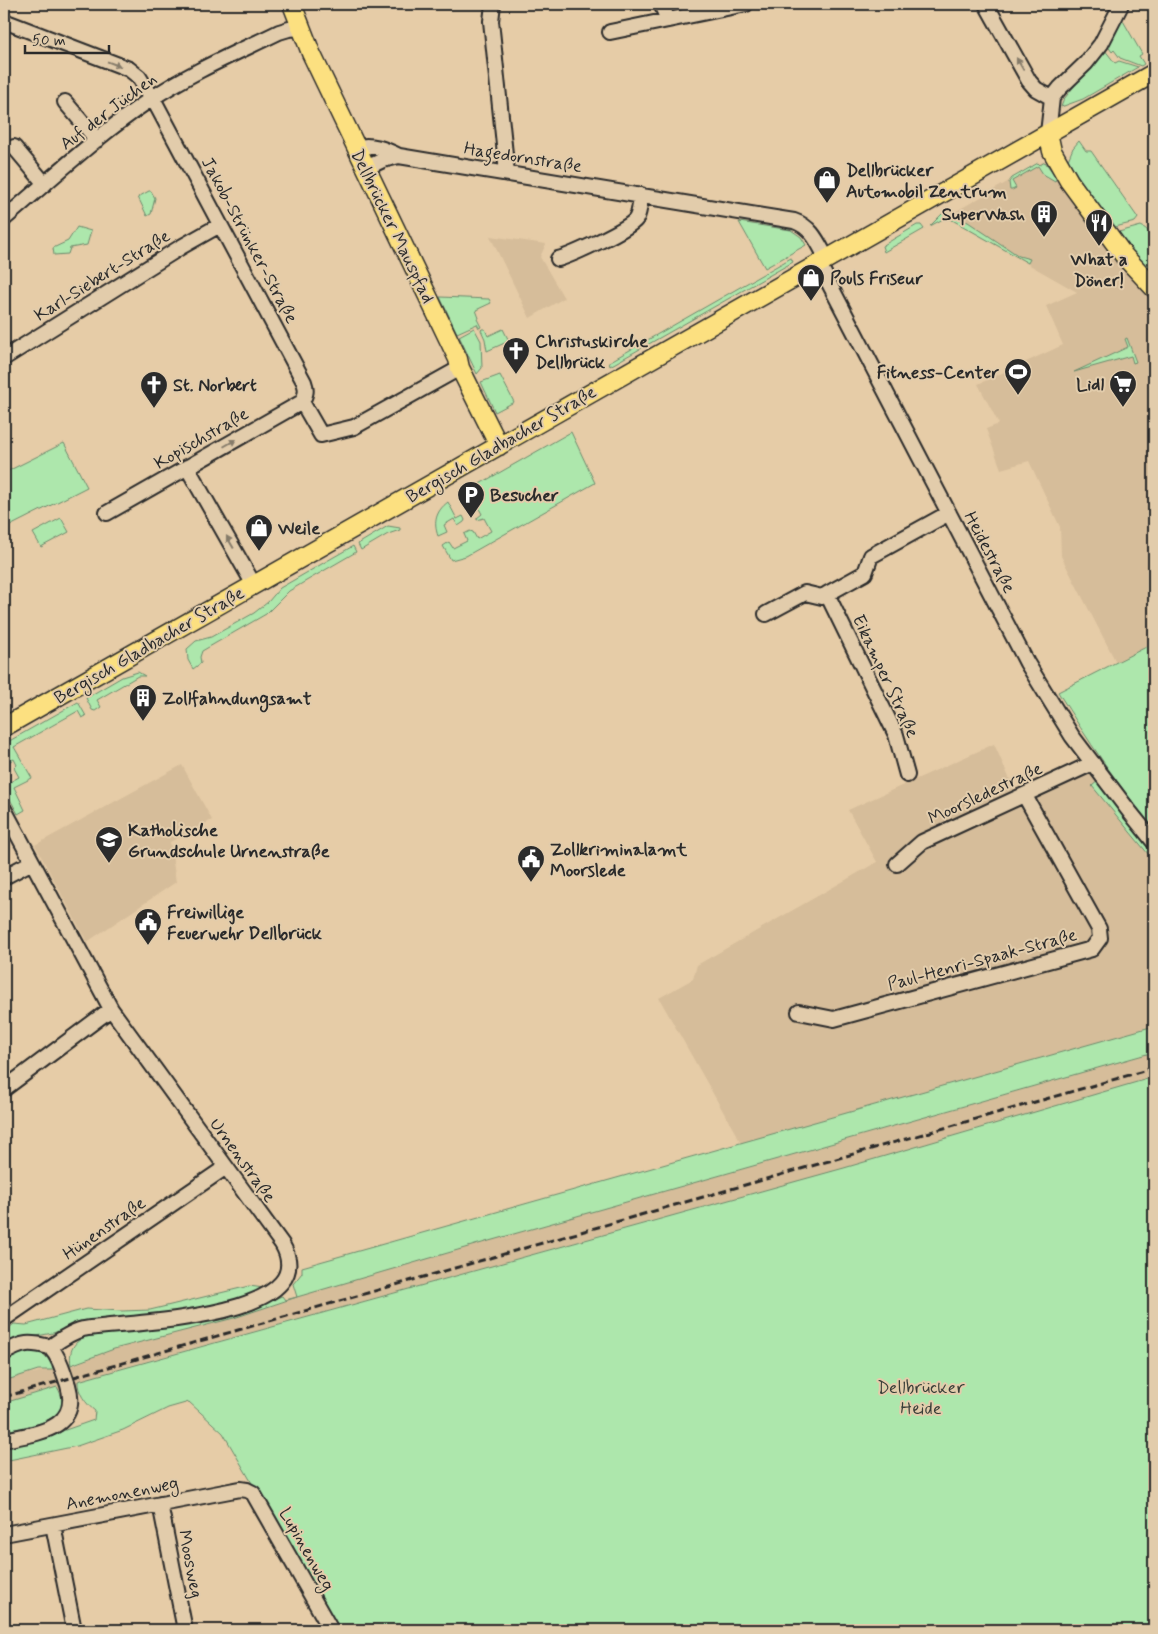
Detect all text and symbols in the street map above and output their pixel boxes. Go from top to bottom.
scale bar [25,22,109,54]
text: 50 m [32,31,66,51]
one-way arrow [1015,57,1024,70]
one-way arrow [107,60,122,68]
street label: Auf der Jüchen [55,67,162,156]
street label: Hagedornstraße [462,137,584,181]
street label: Dellbrücker Mauspfad [344,146,440,307]
street label: Jakob-Strünker-Straße [195,153,303,328]
place label: Dellbrücker Automobil Zentrum [846,159,1007,204]
shop icon: Dellbrücker Automobil Zentrum [812,165,842,204]
building icon: SuperWash [1029,199,1059,238]
place label: SuperWash [942,203,1025,227]
restaurant icon: What a Döner! [1084,208,1114,247]
street label: Karl-Siebert-Straße [30,224,175,327]
place label: What a Döner! [1070,248,1128,293]
shop icon: Pouls Friseur [796,263,826,302]
place label: Pouls Friseur [830,267,924,291]
place label: Christuskirche Dellbrück [535,330,648,375]
church icon: Christuskirche Dellbrück [501,336,531,375]
sports icon: Fitness-Center [1003,357,1033,396]
place label: Fitness-Center [877,361,999,385]
supermarket icon: Lidl [1108,369,1138,408]
church icon: St. Norbert [139,370,169,409]
place label: Lidl [1076,373,1104,397]
place label: St. Norbert [173,374,257,398]
street label: Bergisch Gladbacher Straße [402,380,602,510]
street label: Kopischstraße [150,402,253,476]
one-way arrow [222,439,237,447]
parking icon: Besucher [456,480,486,519]
place label: Besucher [490,484,559,508]
street label: Heidestraße [958,507,1021,598]
shop icon: Weile [244,513,274,552]
place label: Weile [277,517,320,541]
one-way arrow [226,535,234,550]
street label: Bergisch Gladbacher Straße [50,581,250,711]
street label: Eikamper Straße [846,611,924,742]
building icon: Zollfahndungsamt [128,683,158,722]
place label: Zollfahndungsamt [162,687,312,713]
street label: Moorsledestraße [924,757,1047,831]
place label: Katholische Grundschule Urnenstraße [128,819,330,864]
school or university icon: Katholische Grundschule Urnenstraße [94,825,124,864]
place label: Zollkriminalamt Moorslede [550,838,688,883]
public building icon: Zollkriminalamt Moorslede [516,844,546,883]
place label: Freiwillige Feuerwehr Dellbrück [167,901,323,946]
public building icon: Freiwillige Feuerwehr Dellbrück [133,907,163,946]
street label: Paul-Henri-Spaak-Straße [885,923,1080,997]
street label: Urnenstraße [203,1113,281,1208]
street label: Hünenstraße [58,1191,151,1266]
park label: Dellbrücker Heide [877,1376,965,1421]
street label: Anemonenweg [64,1471,181,1518]
street label: Lupinenweg [272,1504,340,1596]
street label: Moosweg [172,1528,208,1600]

